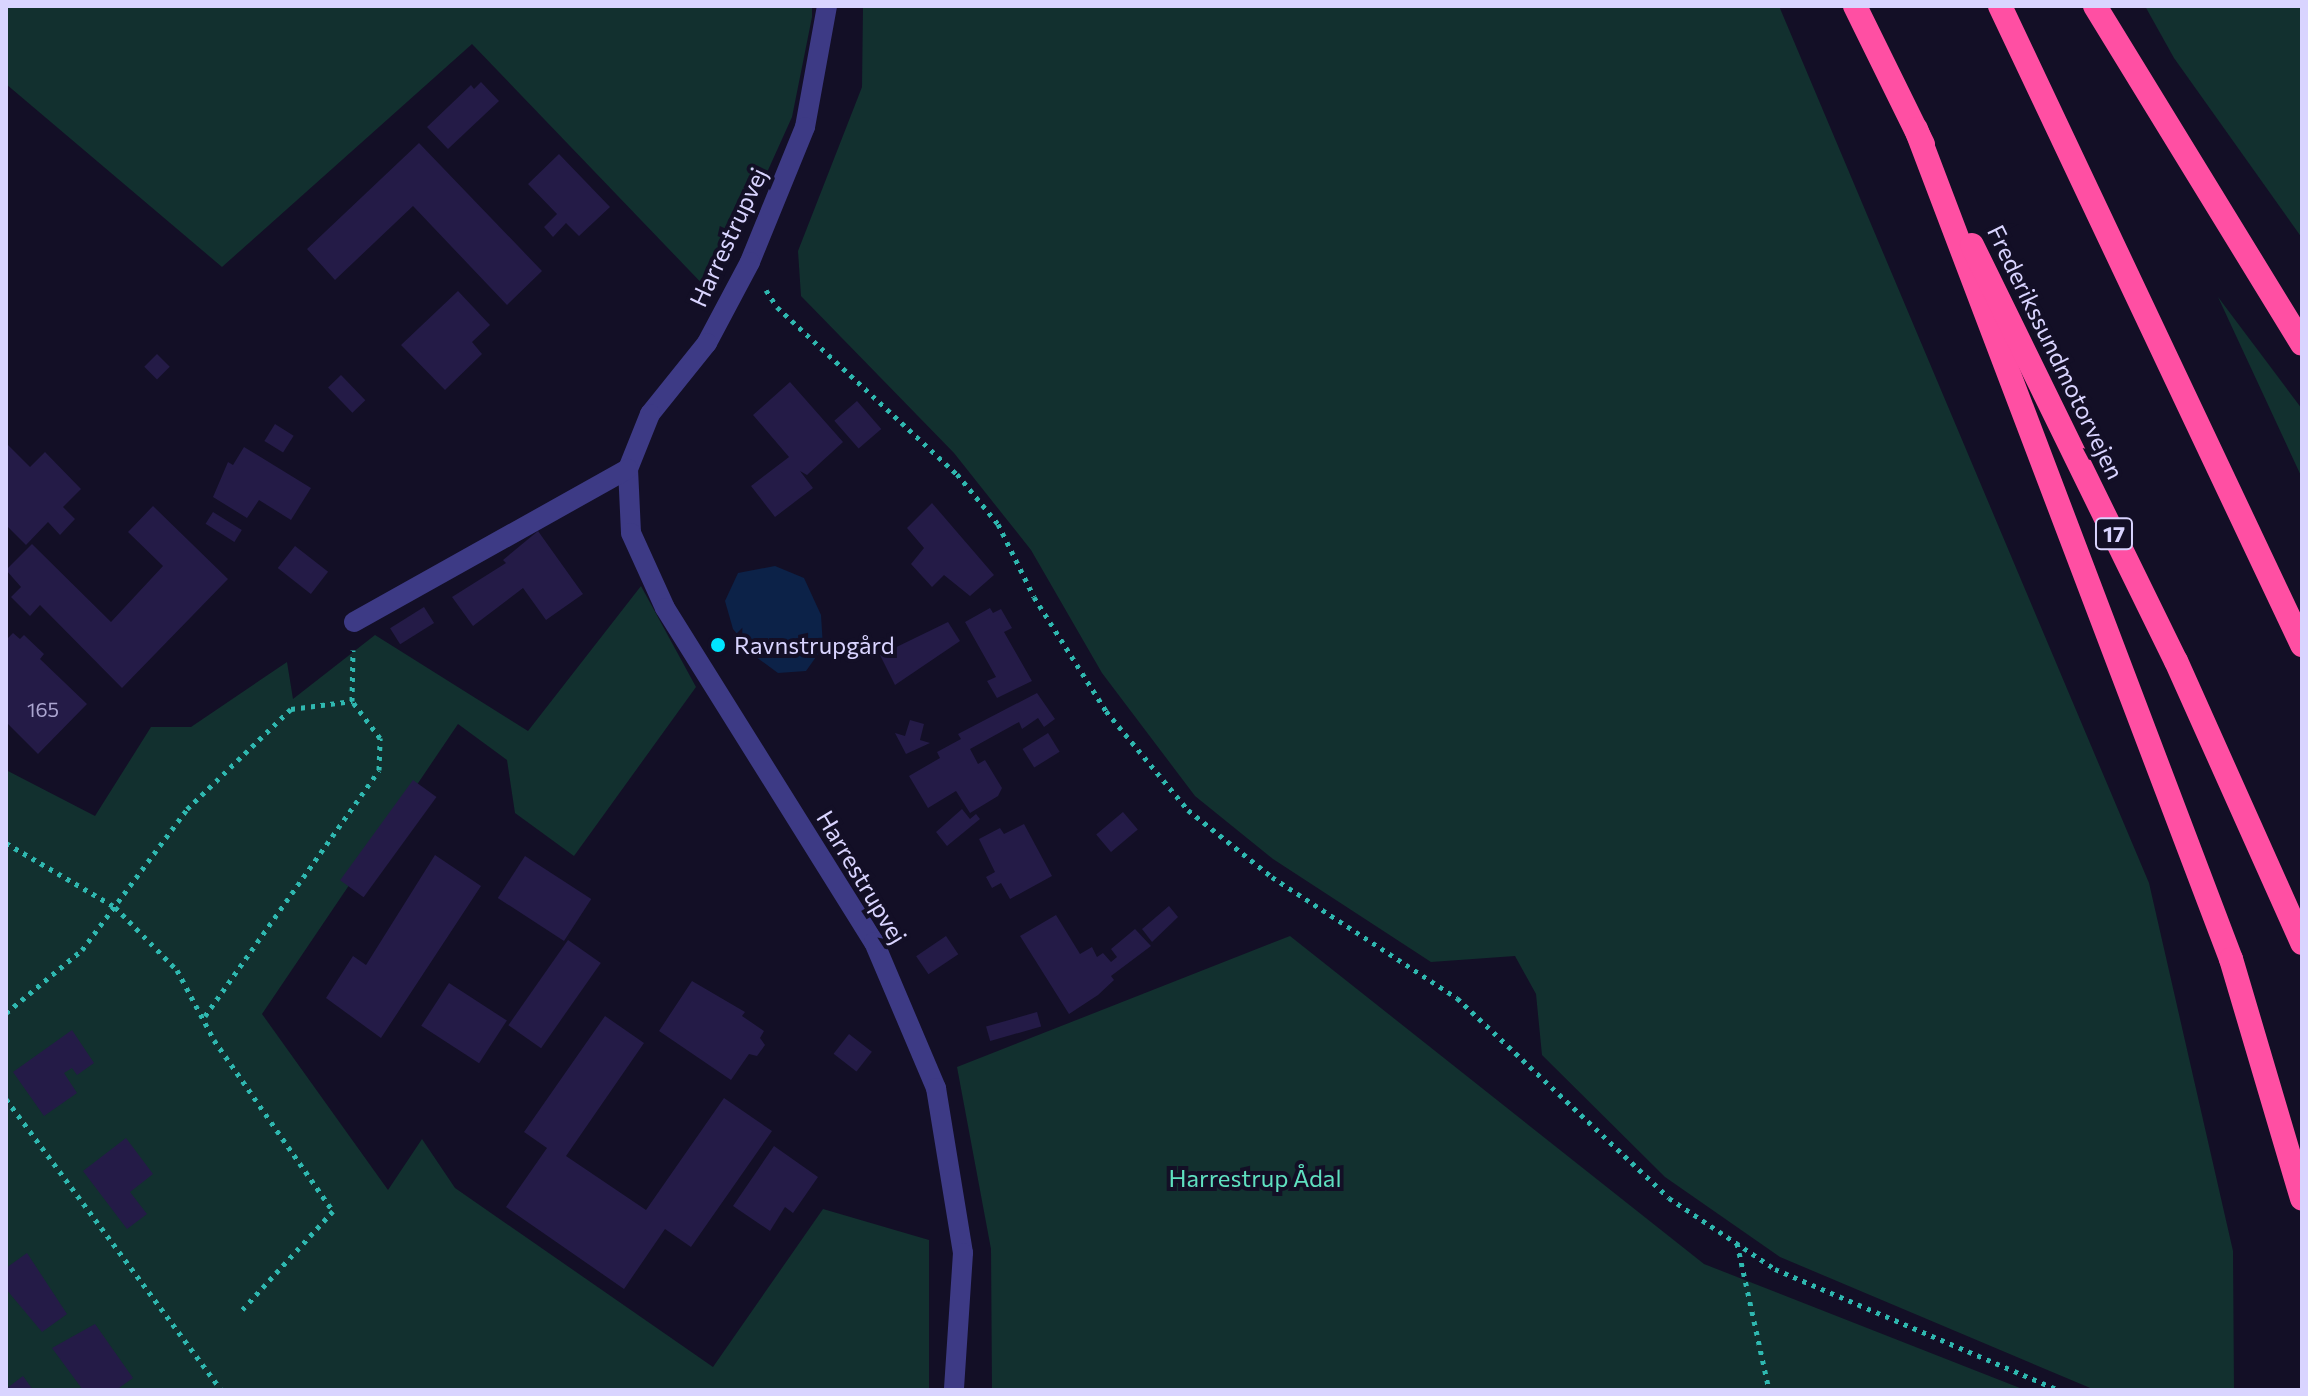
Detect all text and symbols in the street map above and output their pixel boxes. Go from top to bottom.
street label: Harrestrupvej [683,163,773,311]
street label: Frederikssundmotorvejen [1982,220,2130,484]
road number: 17 [2094,516,2134,552]
place label: Ravnstrupgård [734,631,895,659]
marker: Ravnstrupgård [709,636,727,654]
house number: 165 [27,697,59,721]
street label: Harrestrupvej [811,805,913,949]
park label: Harrestrup Ådal [1169,1164,1341,1192]

